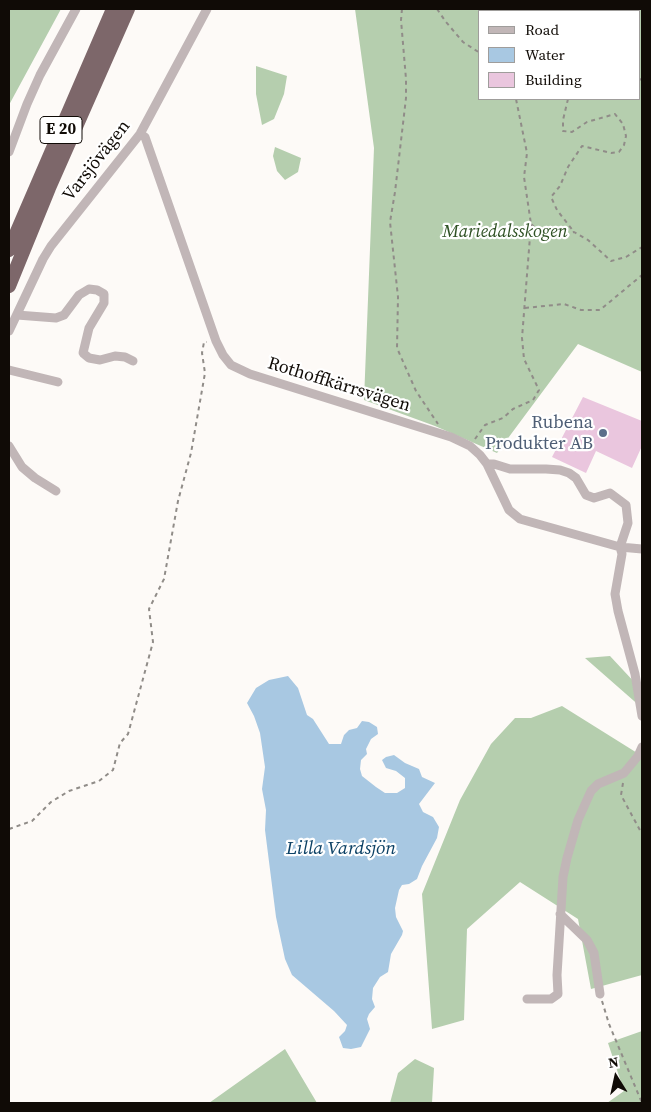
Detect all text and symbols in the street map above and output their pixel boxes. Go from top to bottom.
legend [478,10,641,100]
text: Road [525,19,559,40]
text: Water [525,44,565,65]
text: Building [525,69,582,90]
road number: E 20 [40,116,82,144]
street label: Varsjövägen [59,116,135,206]
park label: Mariedalsskogen [442,221,568,243]
street label: Rothoffkärrsvägen [265,353,413,417]
place label: Rubena Produkter AB [485,412,593,454]
marker: Rubena Produkter AB [597,427,609,439]
water label: Lilla Vardsjön [286,838,396,860]
text: N [607,1051,620,1073]
north arrow [591,1052,641,1102]

